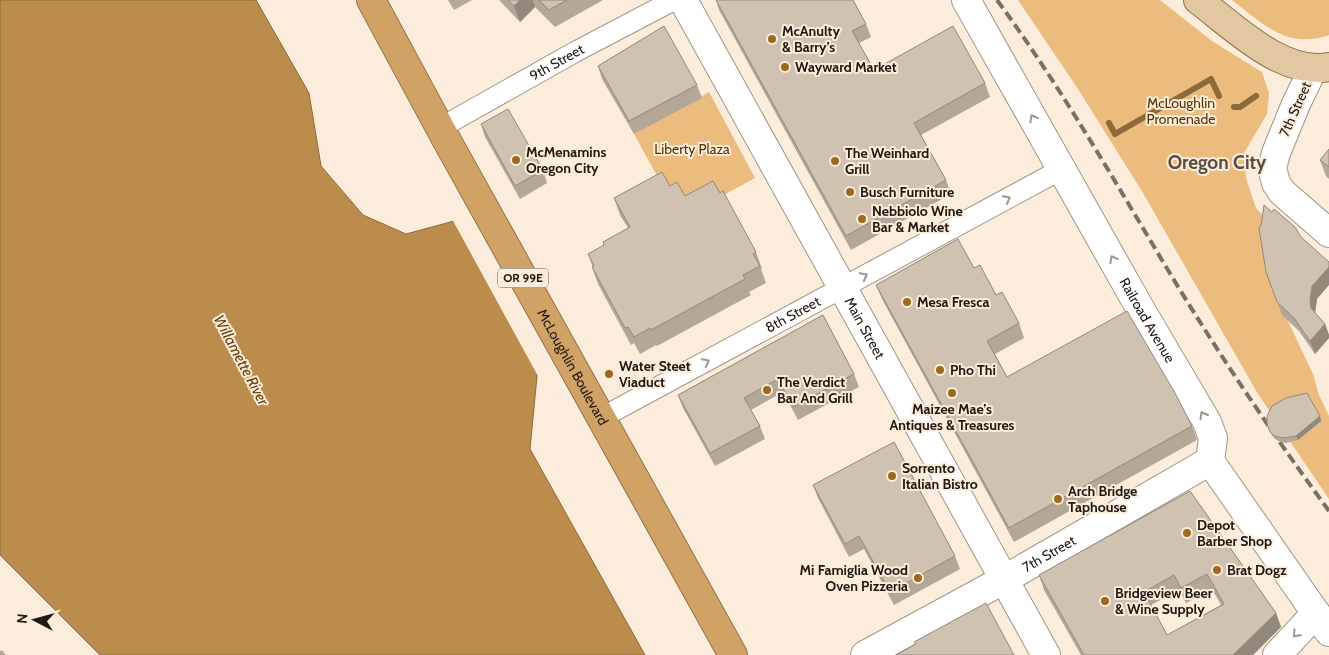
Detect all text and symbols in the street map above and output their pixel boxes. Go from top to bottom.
place label: McAnulty & Barry’s [782,22,840,56]
marker: McAnulty & Barry’s [766,33,778,45]
street label: 9th Street [526,40,587,85]
place label: Wayward Market [795,58,897,76]
marker: Wayward Market [779,61,791,73]
street label: 7th Street [1275,78,1315,139]
park label: McLoughlin Promenade [1147,94,1215,128]
one-way arrow [1029,114,1039,123]
park label: Liberty Plaza [654,140,730,158]
place label: McMenamins Oregon City [526,143,606,177]
place label: The Weinhard Grill [845,144,929,178]
district label: Oregon City [1168,151,1267,174]
marker: McMenamins Oregon City [510,154,522,166]
marker: The Weinhard Grill [829,155,841,167]
place label: Busch Furniture [860,183,954,201]
marker: Busch Furniture [844,186,856,198]
one-way arrow [1002,195,1011,205]
place label: Nebbiolo Wine Bar & Market [872,202,963,236]
marker: Nebbiolo Wine Bar & Market [856,213,868,225]
one-way arrow [1109,256,1119,265]
road number: OR 99E [498,268,548,288]
one-way arrow [859,273,868,283]
street label: Railroad Avenue [1116,274,1179,366]
street label: 8th Street [762,292,824,337]
place label: Mesa Fresca [917,293,990,311]
street label: Main Street [840,294,889,362]
marker: Mesa Fresca [901,296,913,308]
street label: McLoughlin Boulevard [533,306,612,429]
water label: Willamette River [210,312,273,409]
place label: Water Steet Viaduct [619,357,691,391]
one-way arrow [700,358,709,368]
place label: Pho Thi [950,361,996,379]
marker: Pho Thi [934,364,946,376]
marker: Water Steet Viaduct [603,368,615,380]
place label: The Verdict Bar And Grill [777,373,853,407]
marker: The Verdict Bar And Grill [761,384,773,396]
marker: Maizee Mae’s Antiques & Treasures [946,387,958,399]
place label: Maizee Mae’s Antiques & Treasures [889,400,1015,434]
one-way arrow [1199,411,1209,420]
place label: Sorrento Italian Bistro [902,459,978,493]
marker: Sorrento Italian Bistro [886,470,898,482]
place label: Arch Bridge Taphouse [1068,482,1137,516]
marker: Arch Bridge Taphouse [1052,493,1064,505]
place label: Depot Barber Shop [1197,516,1272,550]
marker: Depot Barber Shop [1181,527,1193,539]
street label: 7th Street [1019,531,1079,576]
place label: Mi Famiglia Wood Oven Pizzeria [800,561,908,595]
place label: Brat Dogz [1227,561,1287,579]
marker: Brat Dogz [1211,564,1223,576]
marker: Mi Famiglia Wood Oven Pizzeria [912,572,924,584]
place label: Bridgeview Beer & Wine Supply [1115,584,1213,618]
north arrow [10,595,60,645]
marker: Bridgeview Beer & Wine Supply [1099,595,1111,607]
text: N [13,613,32,625]
one-way arrow [1293,628,1302,637]

